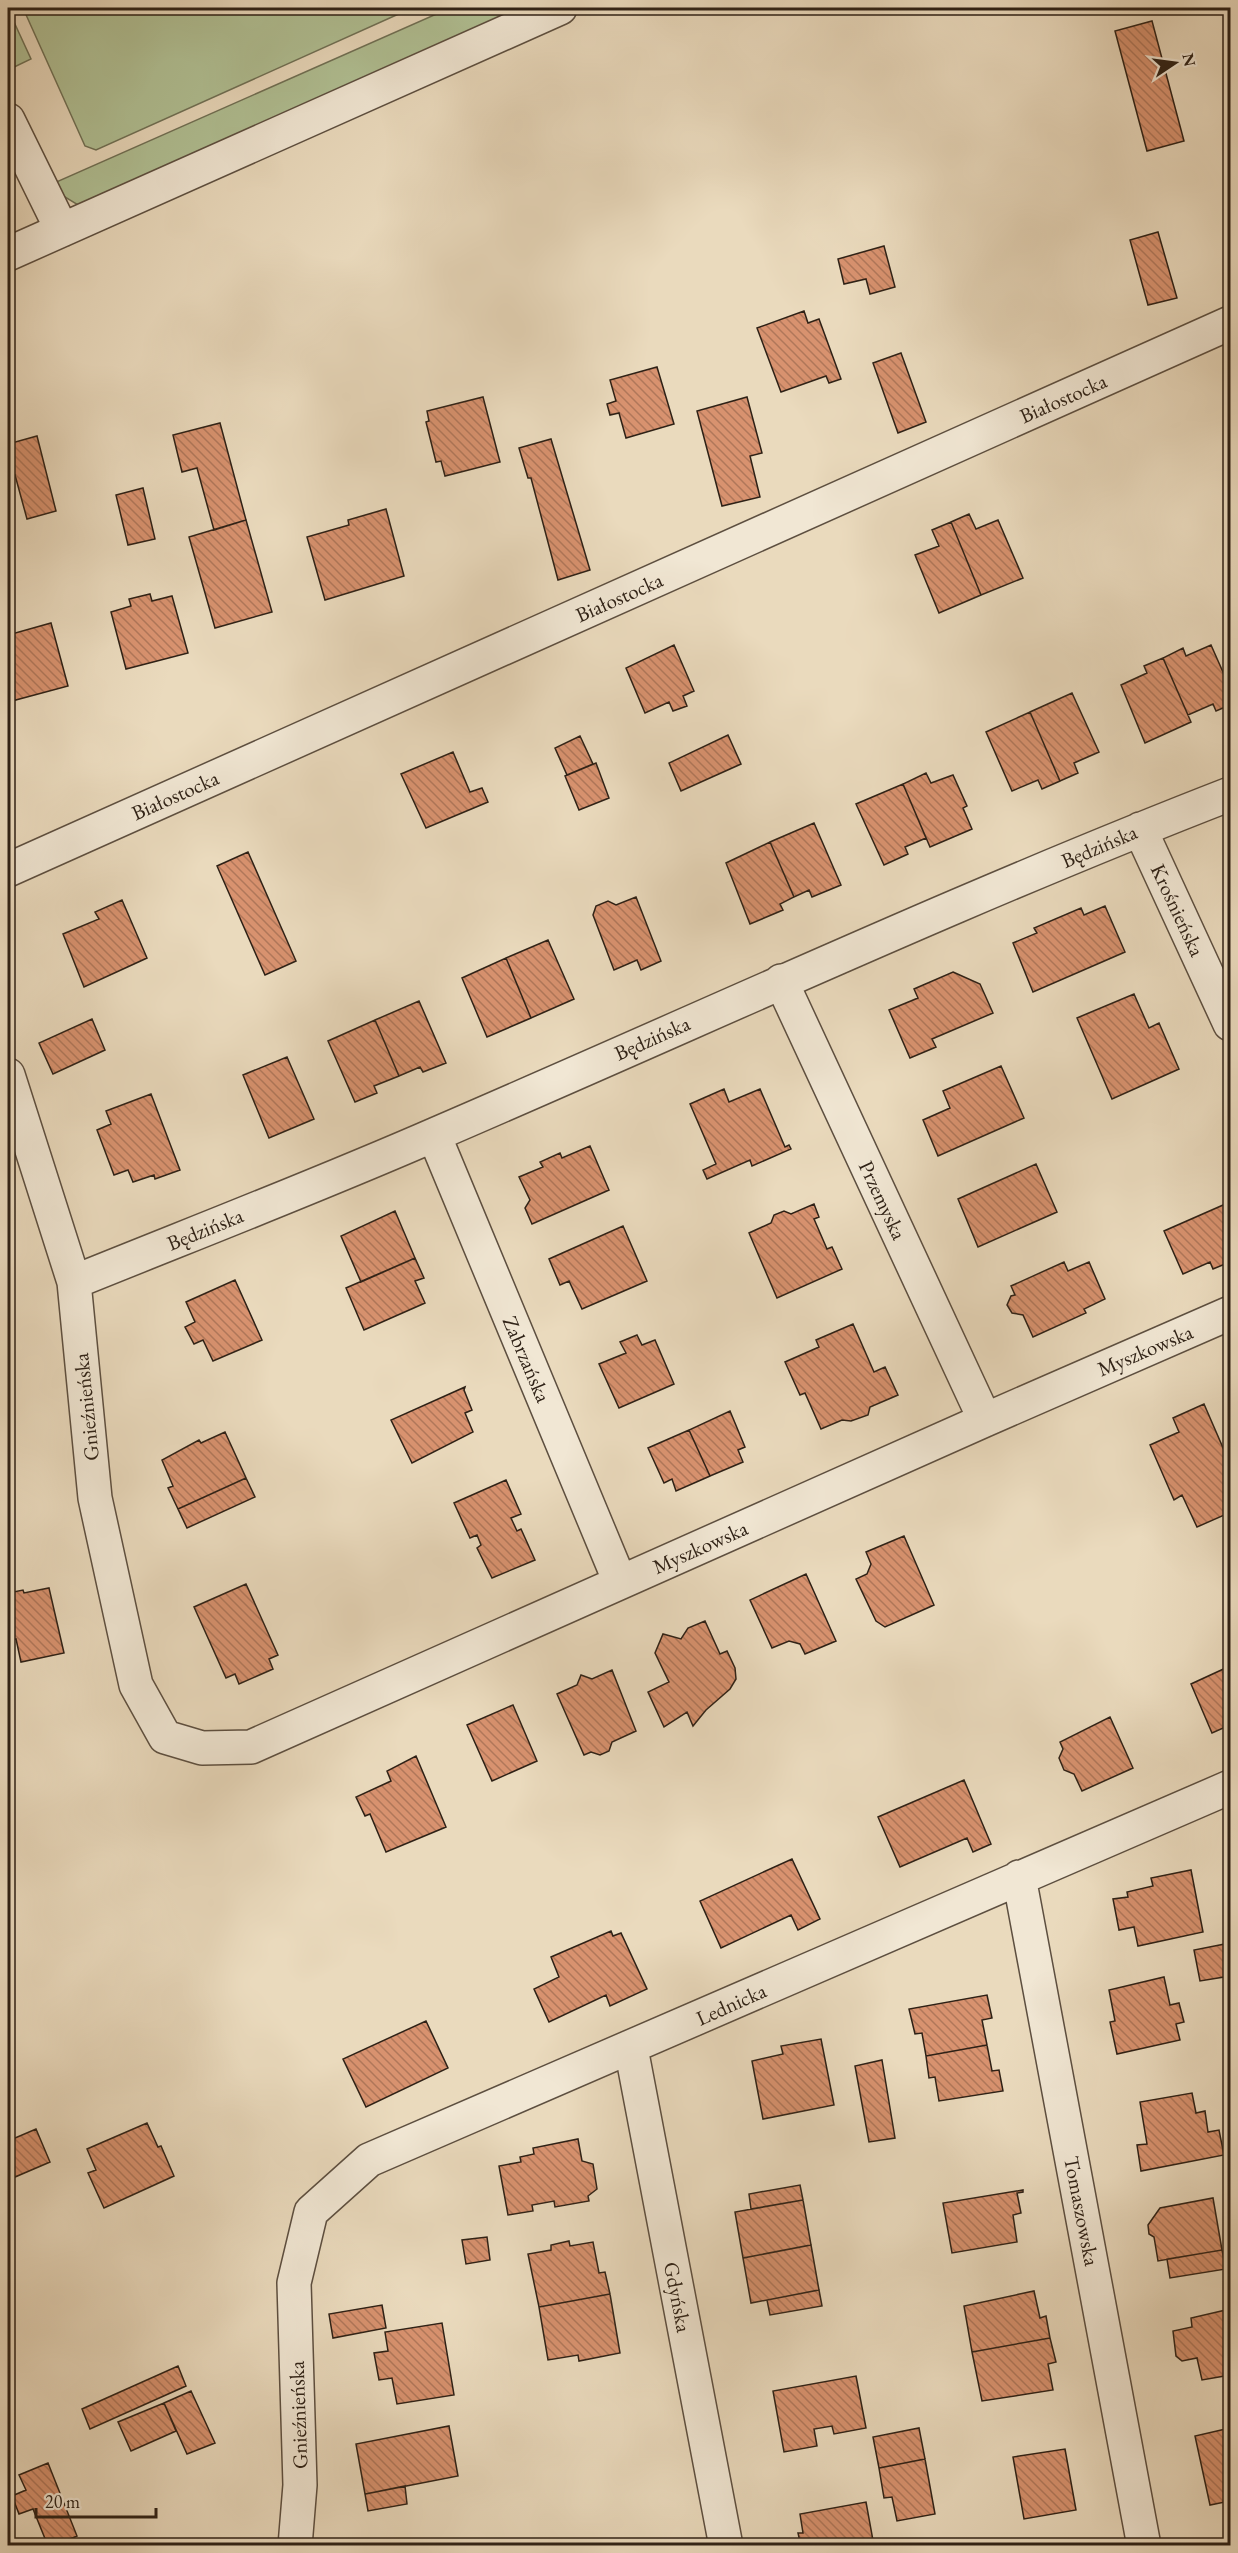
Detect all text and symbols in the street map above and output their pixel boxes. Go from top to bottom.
north arrow [1145,33,1205,93]
text: N [1177,51,1201,68]
street label: Białostocka [1015,367,1111,429]
street label: Białostocka [571,566,667,628]
street label: Białostocka [127,764,223,826]
street label: Będzińska [1057,818,1142,874]
street label: Krośnieńska [1145,859,1211,961]
street label: Będzińska [610,1009,695,1067]
street label: Przemyska [853,1156,913,1245]
street label: Będzińska [163,1201,248,1256]
street label: Zabrzańska [497,1312,557,1407]
street label: Myszkowska [1093,1318,1197,1382]
street label: Gnieźnieńska [67,1351,105,1462]
street label: Myszkowska [648,1514,752,1580]
street label: Lednicka [692,1976,771,2031]
street label: Tomaszowska [1058,2154,1106,2269]
street label: Gdyńska [658,2259,698,2335]
street label: Gnieźnieńska [283,2360,313,2470]
scale bar [36,2481,156,2519]
text: 20 m [45,2490,80,2513]

